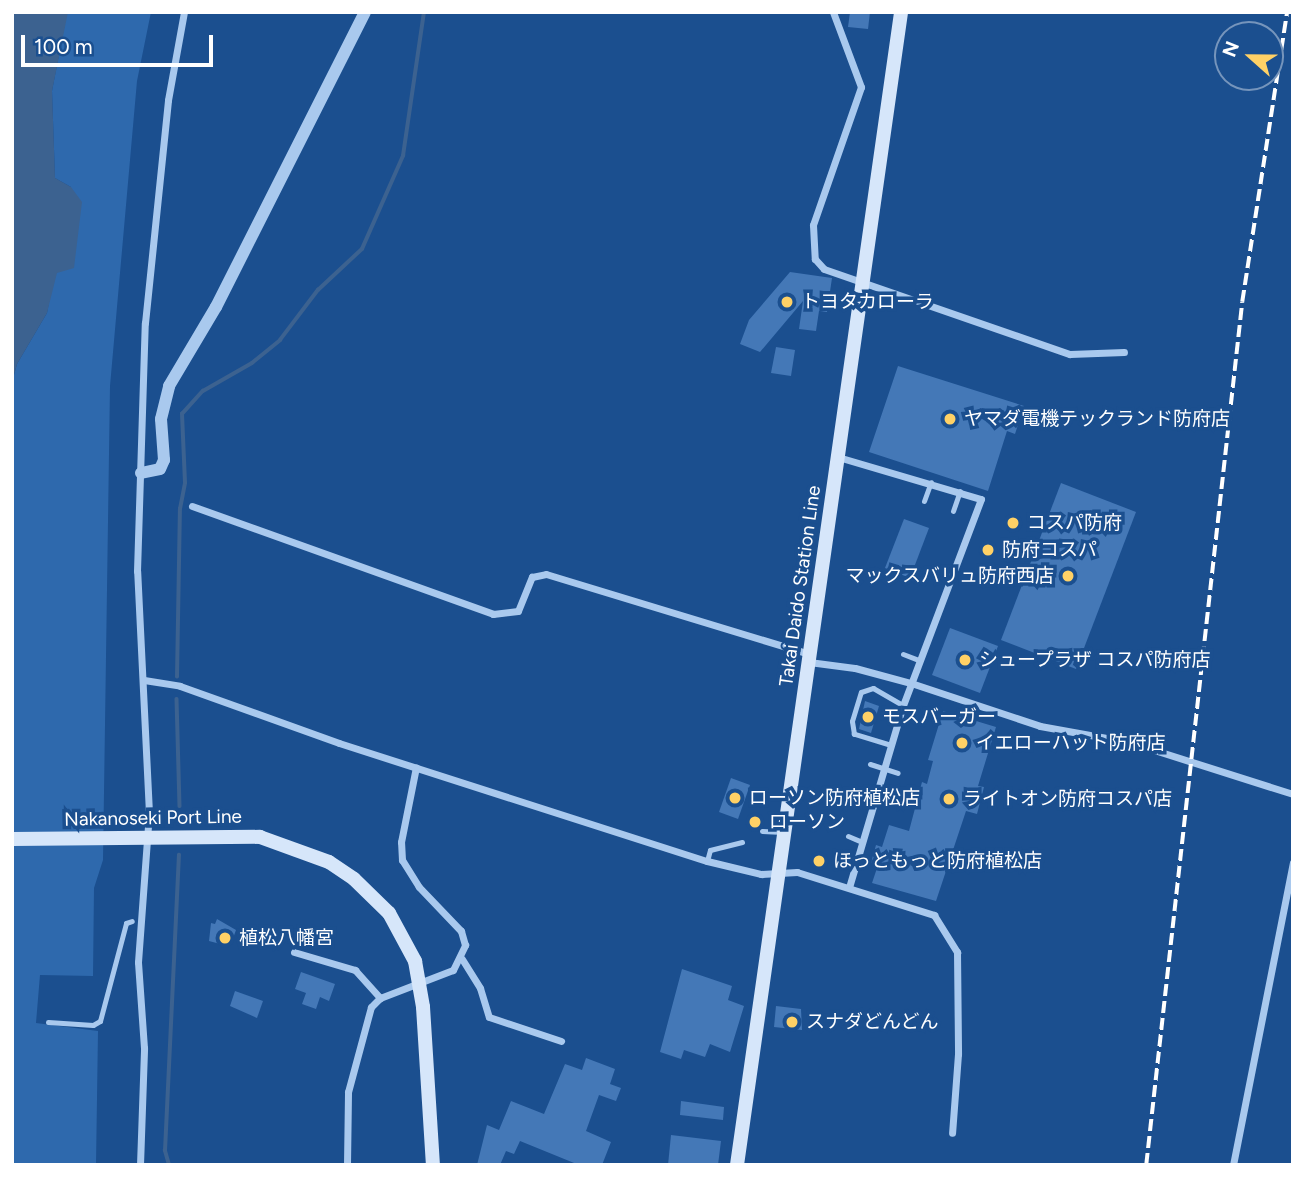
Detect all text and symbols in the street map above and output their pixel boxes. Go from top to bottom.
scale bar [24,21,217,65]
north arrow [1214,21,1284,91]
text: 100 m [34,34,93,59]
text: N [1217,38,1244,60]
place label: トヨタカローラ [801,291,934,313]
marker: トヨタカローラ [779,294,795,310]
place label: ヤマダ電機テックランド防府店 [964,408,1230,430]
marker: ヤマダ電機テックランド防府店 [942,411,958,427]
street label: Takai Daido Station Line [775,484,825,688]
place label: コスパ防府 [1027,512,1122,534]
marker: コスパ防府 [1005,515,1021,531]
place label: 防府コスパ [1002,539,1097,561]
marker: 防府コスパ [980,542,996,558]
place label: マックスバリュ防府西店 [845,565,1054,587]
marker: マックスバリュ防府西店 [1060,568,1076,584]
place label: シュープラザ コスパ防府店 [979,649,1212,671]
marker: シュープラザ コスパ防府店 [957,652,973,668]
place label: モスバーガー [882,706,996,728]
marker: モスバーガー [860,709,876,725]
place label: イエローハット防府店 [976,732,1166,754]
marker: イエローハット防府店 [954,735,970,751]
place label: ローソン防府植松店 [749,787,920,809]
place label: ライトオン防府コスパ店 [963,788,1172,810]
marker: ローソン防府植松店 [727,790,743,806]
marker: ライトオン防府コスパ店 [941,791,957,807]
street label: Nakanoseki Port Line [64,805,242,831]
place label: ローソン [769,811,845,833]
marker: ローソン [747,814,763,830]
place label: ほっともっと防府植松店 [833,850,1042,872]
marker: ほっともっと防府植松店 [811,853,827,869]
place label: 植松八幡宮 [239,927,334,949]
marker: 植松八幡宮 [217,930,233,946]
place label: スナダどんどん [806,1011,939,1033]
marker: スナダどんどん [784,1014,800,1030]

